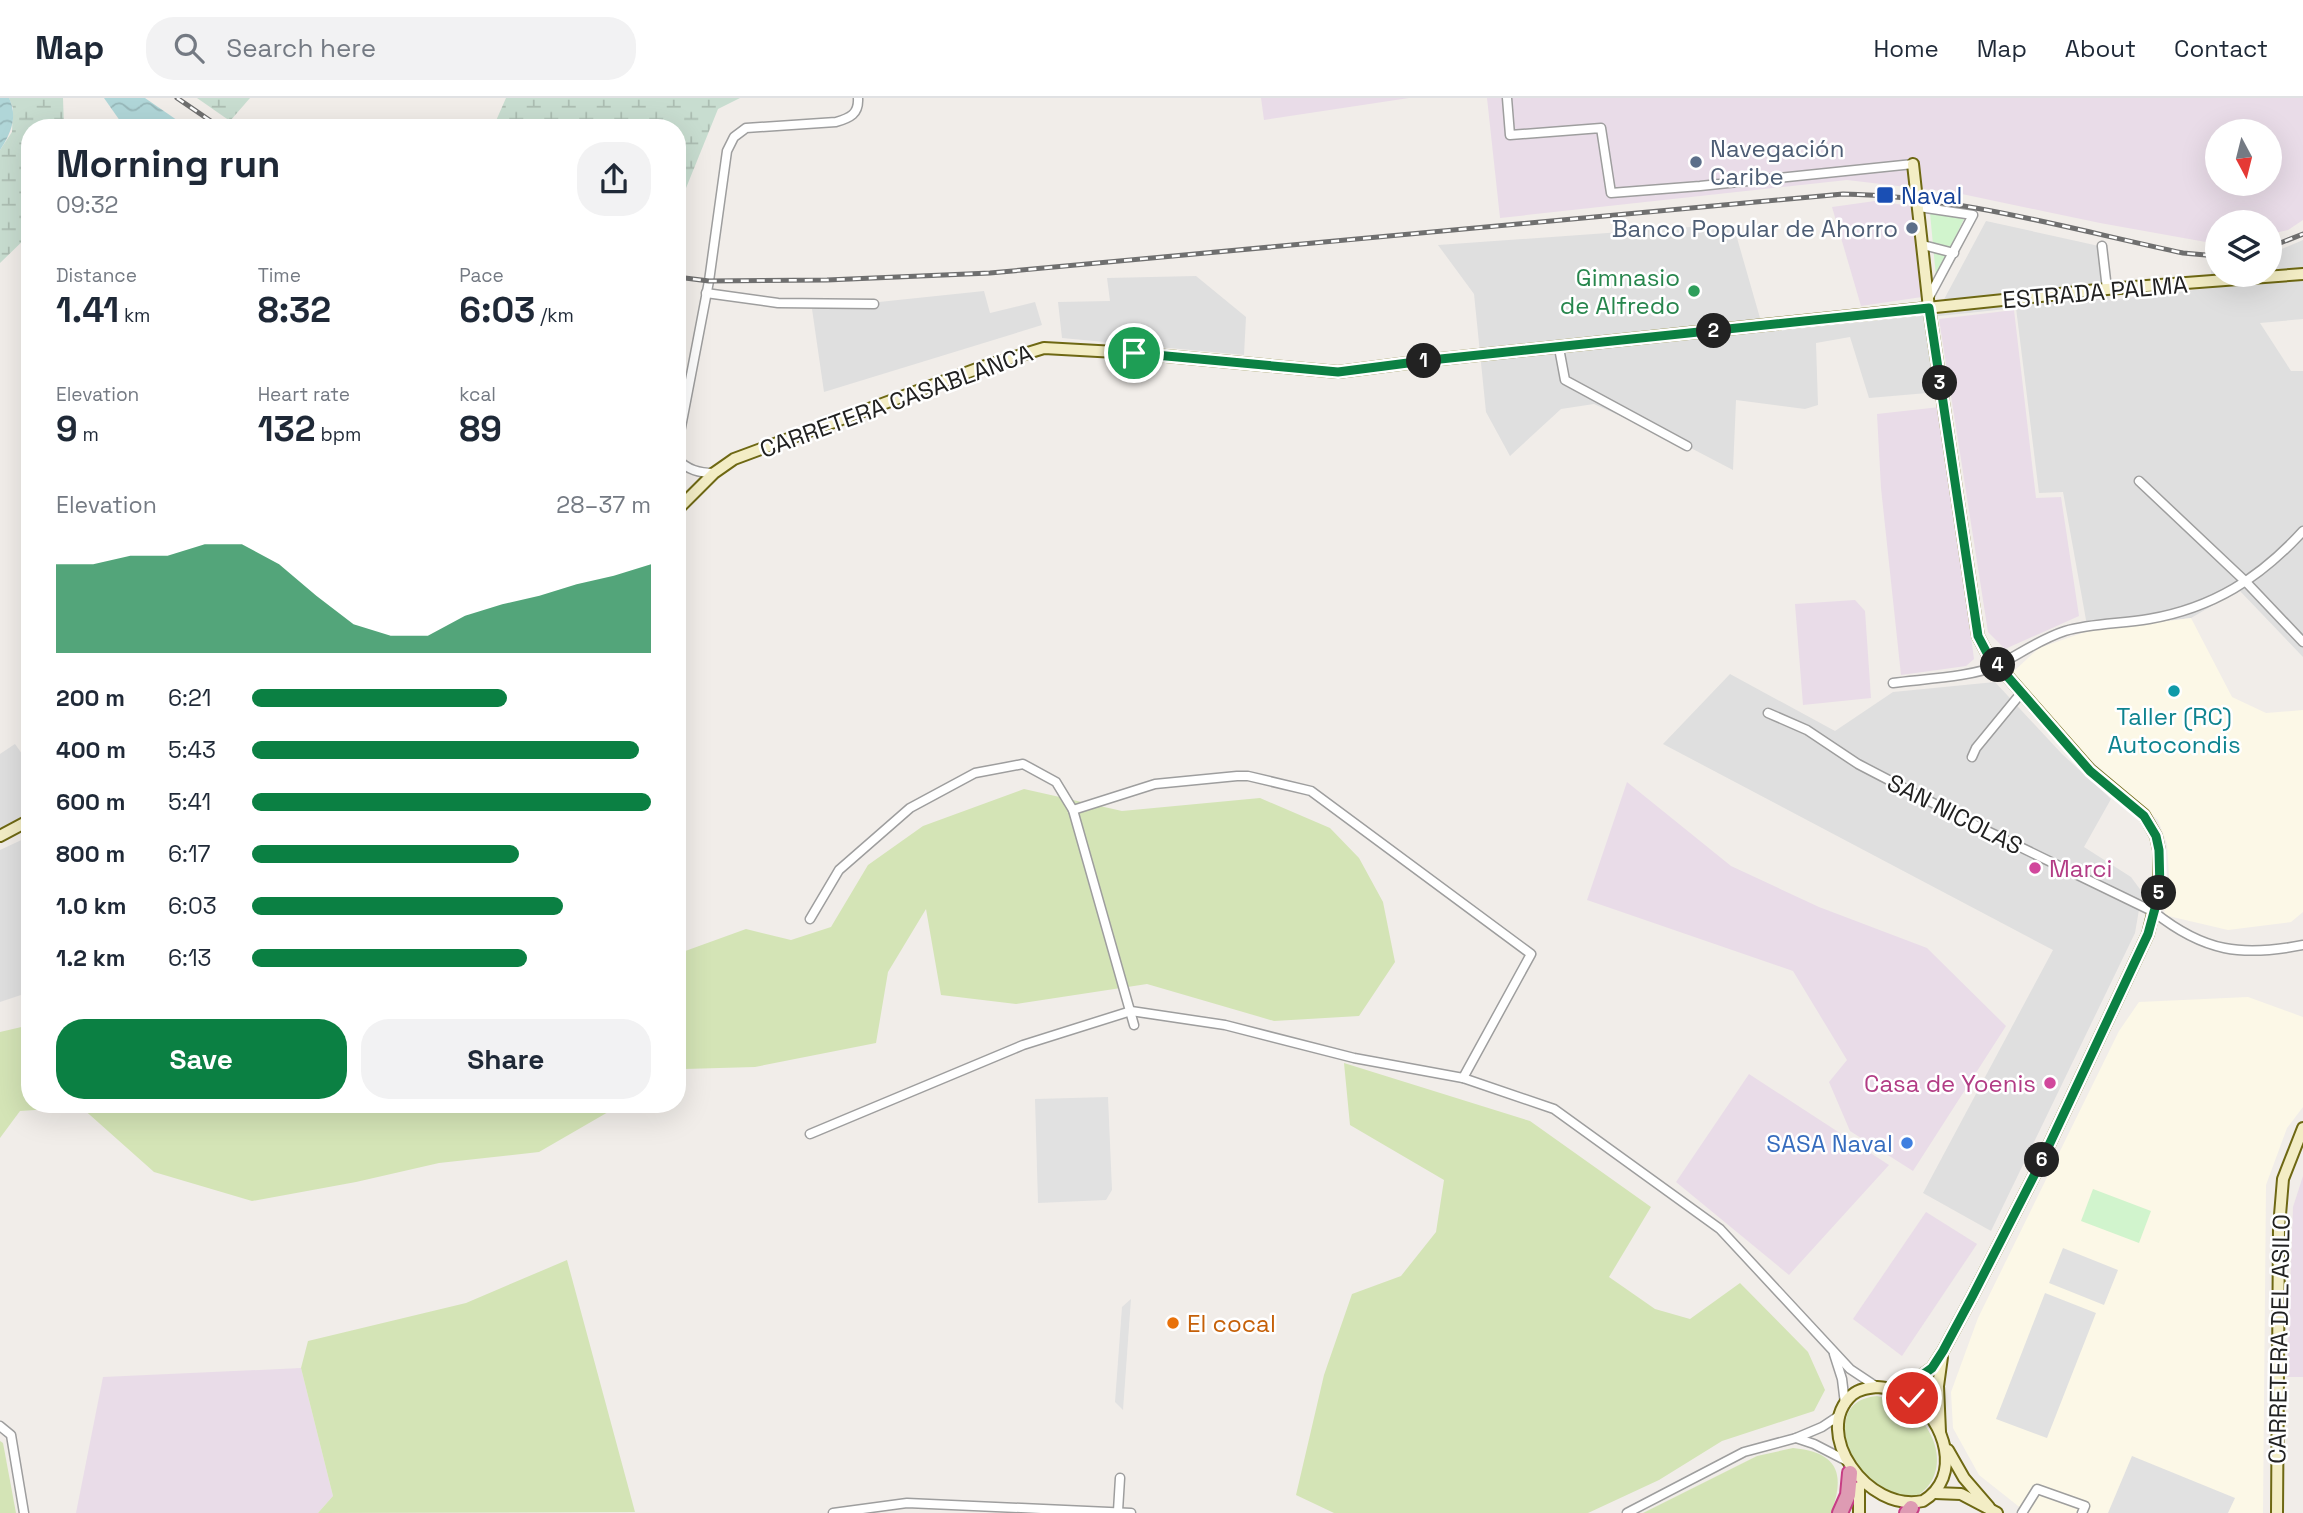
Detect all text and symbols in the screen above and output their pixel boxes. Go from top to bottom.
search box [146,17,636,80]
text: Map [35,27,104,69]
icon: search [170,29,208,67]
text: Search here [226,31,376,65]
text: Home [1873,33,1939,64]
text: Map [1977,33,2027,64]
text: About [2065,33,2136,64]
text: Contact [2174,33,2268,64]
north arrow [2205,119,2282,196]
map controls [2205,119,2282,287]
place label: Navegación Caribe [1710,133,1844,192]
text: Morning run [56,140,281,188]
button: share [577,142,651,216]
marker: Navegación Caribe [1688,154,1704,170]
place label: Naval [1901,180,1962,211]
marker: Naval [1875,185,1895,205]
text: 09:32 [56,190,118,220]
button: layers [2205,210,2282,287]
place label: Banco Popular de Ahorro [1612,213,1898,244]
marker: Banco Popular de Ahorro [1904,220,1920,236]
place label: Gimnasio de Alfredo [1560,262,1680,321]
text: Distance [56,263,137,288]
text: Time [258,263,301,288]
text: Pace [459,263,504,288]
street label: ESTRADA PALMA [2001,268,2189,316]
marker: Gimnasio de Alfredo [1686,283,1702,299]
text: 1.41 [56,288,119,332]
text: 8:32 [258,288,331,332]
text: 6:03 [459,288,535,332]
text: km [119,303,150,328]
text: /km [535,303,574,328]
pin: 2 [1696,314,1732,348]
text: 2 [1708,318,1719,343]
pin [1104,323,1164,383]
icon: arrive [1115,334,1153,372]
street label: CARRETERA CASABLANCA [755,337,1037,465]
pin: 1 [1406,344,1442,378]
text: 1 [1419,348,1428,373]
pin: 3 [1923,366,1958,400]
text: 3 [1934,370,1945,395]
text: Elevation [56,382,139,407]
text: Heart rate [258,382,350,407]
text: kcal [459,382,496,407]
text: 9 [56,407,78,451]
text: 132 [258,407,316,451]
text: 89 [459,407,502,451]
text: m [78,422,99,447]
text: bpm [316,422,361,447]
text: Elevation [56,490,157,520]
text: 28–37 m [556,490,651,520]
pin: 4 [1980,648,2016,682]
text: 4 [1991,652,2004,677]
text: 200 m [56,683,125,713]
text: 6:21 [168,683,211,713]
marker: Taller (RC) Autocondis [2166,683,2182,699]
place label: Taller (RC) Autocondis [2107,701,2241,760]
text: 400 m [56,735,126,765]
text: 5:43 [168,735,216,765]
street label: SAN NICOLAS [1882,767,2028,861]
text: 600 m [56,787,126,817]
text: 5:41 [168,787,211,817]
text: 800 m [56,839,125,869]
text: 6:17 [168,839,210,869]
place label: Marci [2049,853,2112,884]
marker: Marci [2027,860,2043,876]
pin: 5 [2142,876,2176,910]
text: 5 [2153,880,2164,905]
text: 1.0 km [56,891,126,921]
text: 6:03 [168,891,217,921]
text: 1.2 km [56,943,125,973]
text: 6:13 [168,943,211,973]
button: Save [56,1019,347,1099]
button: Share [361,1019,651,1099]
place label: Casa de Yoenis [1864,1068,2036,1099]
marker: Casa de Yoenis [2042,1075,2058,1091]
place label: SASA Naval [1766,1128,1893,1159]
marker: SASA Naval [1899,1135,1915,1151]
pin: 6 [2024,1142,2060,1178]
text: 6 [2036,1147,2047,1172]
street label: CARRETERA DEL ASILO [2261,1214,2297,1464]
place label: El cocal [1187,1308,1276,1339]
marker: El cocal [1165,1315,1181,1331]
pin [1882,1368,1942,1428]
icon: check [1893,1379,1931,1417]

